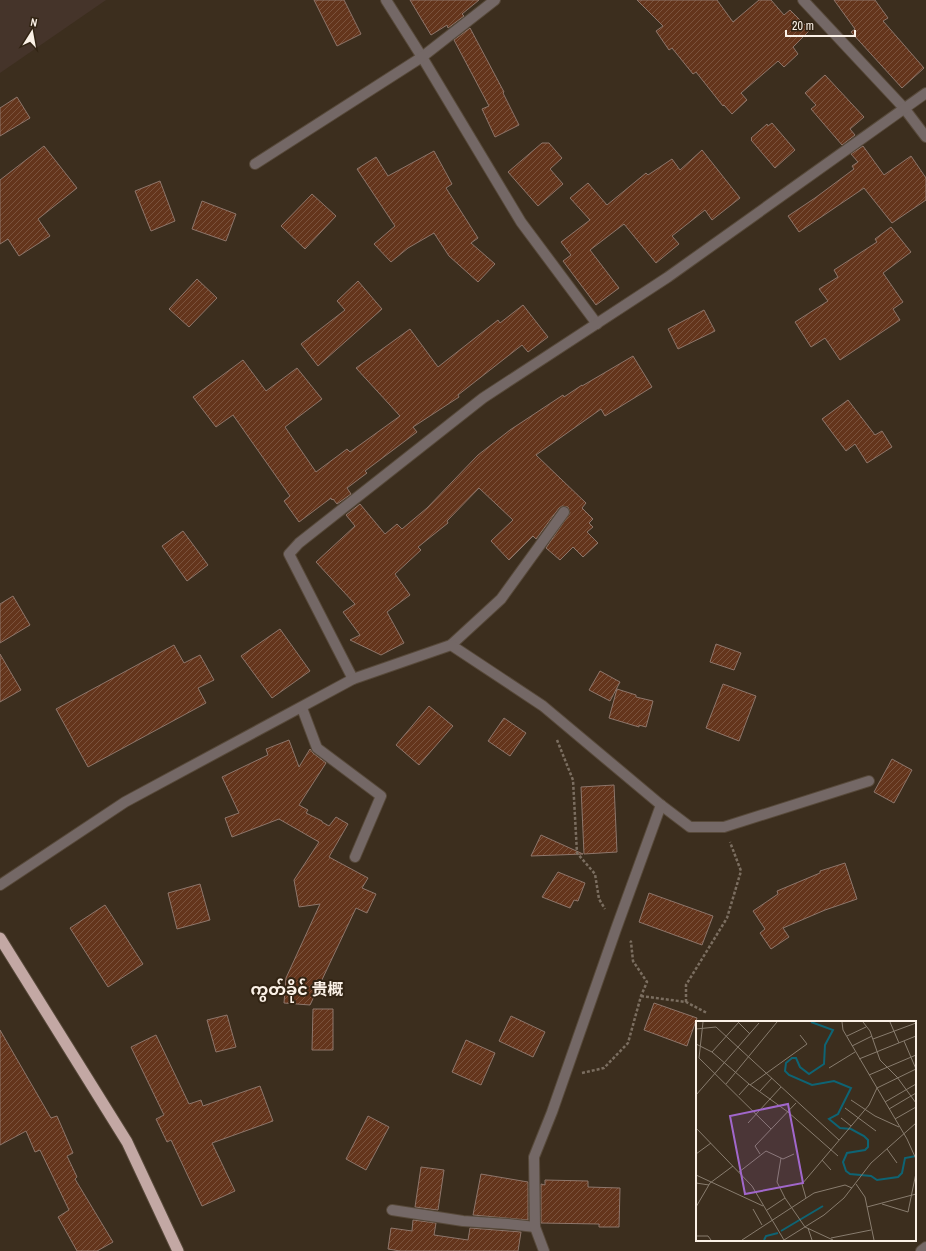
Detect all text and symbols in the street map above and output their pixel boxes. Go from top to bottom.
north arrow [12,12,52,52]
scale bar [786,12,855,38]
text: N [29,15,38,30]
text: 20 m [792,18,814,34]
district label: ကွတ်ခိုင် 贵概 [251,978,343,1003]
inset map [696,1021,916,1241]

